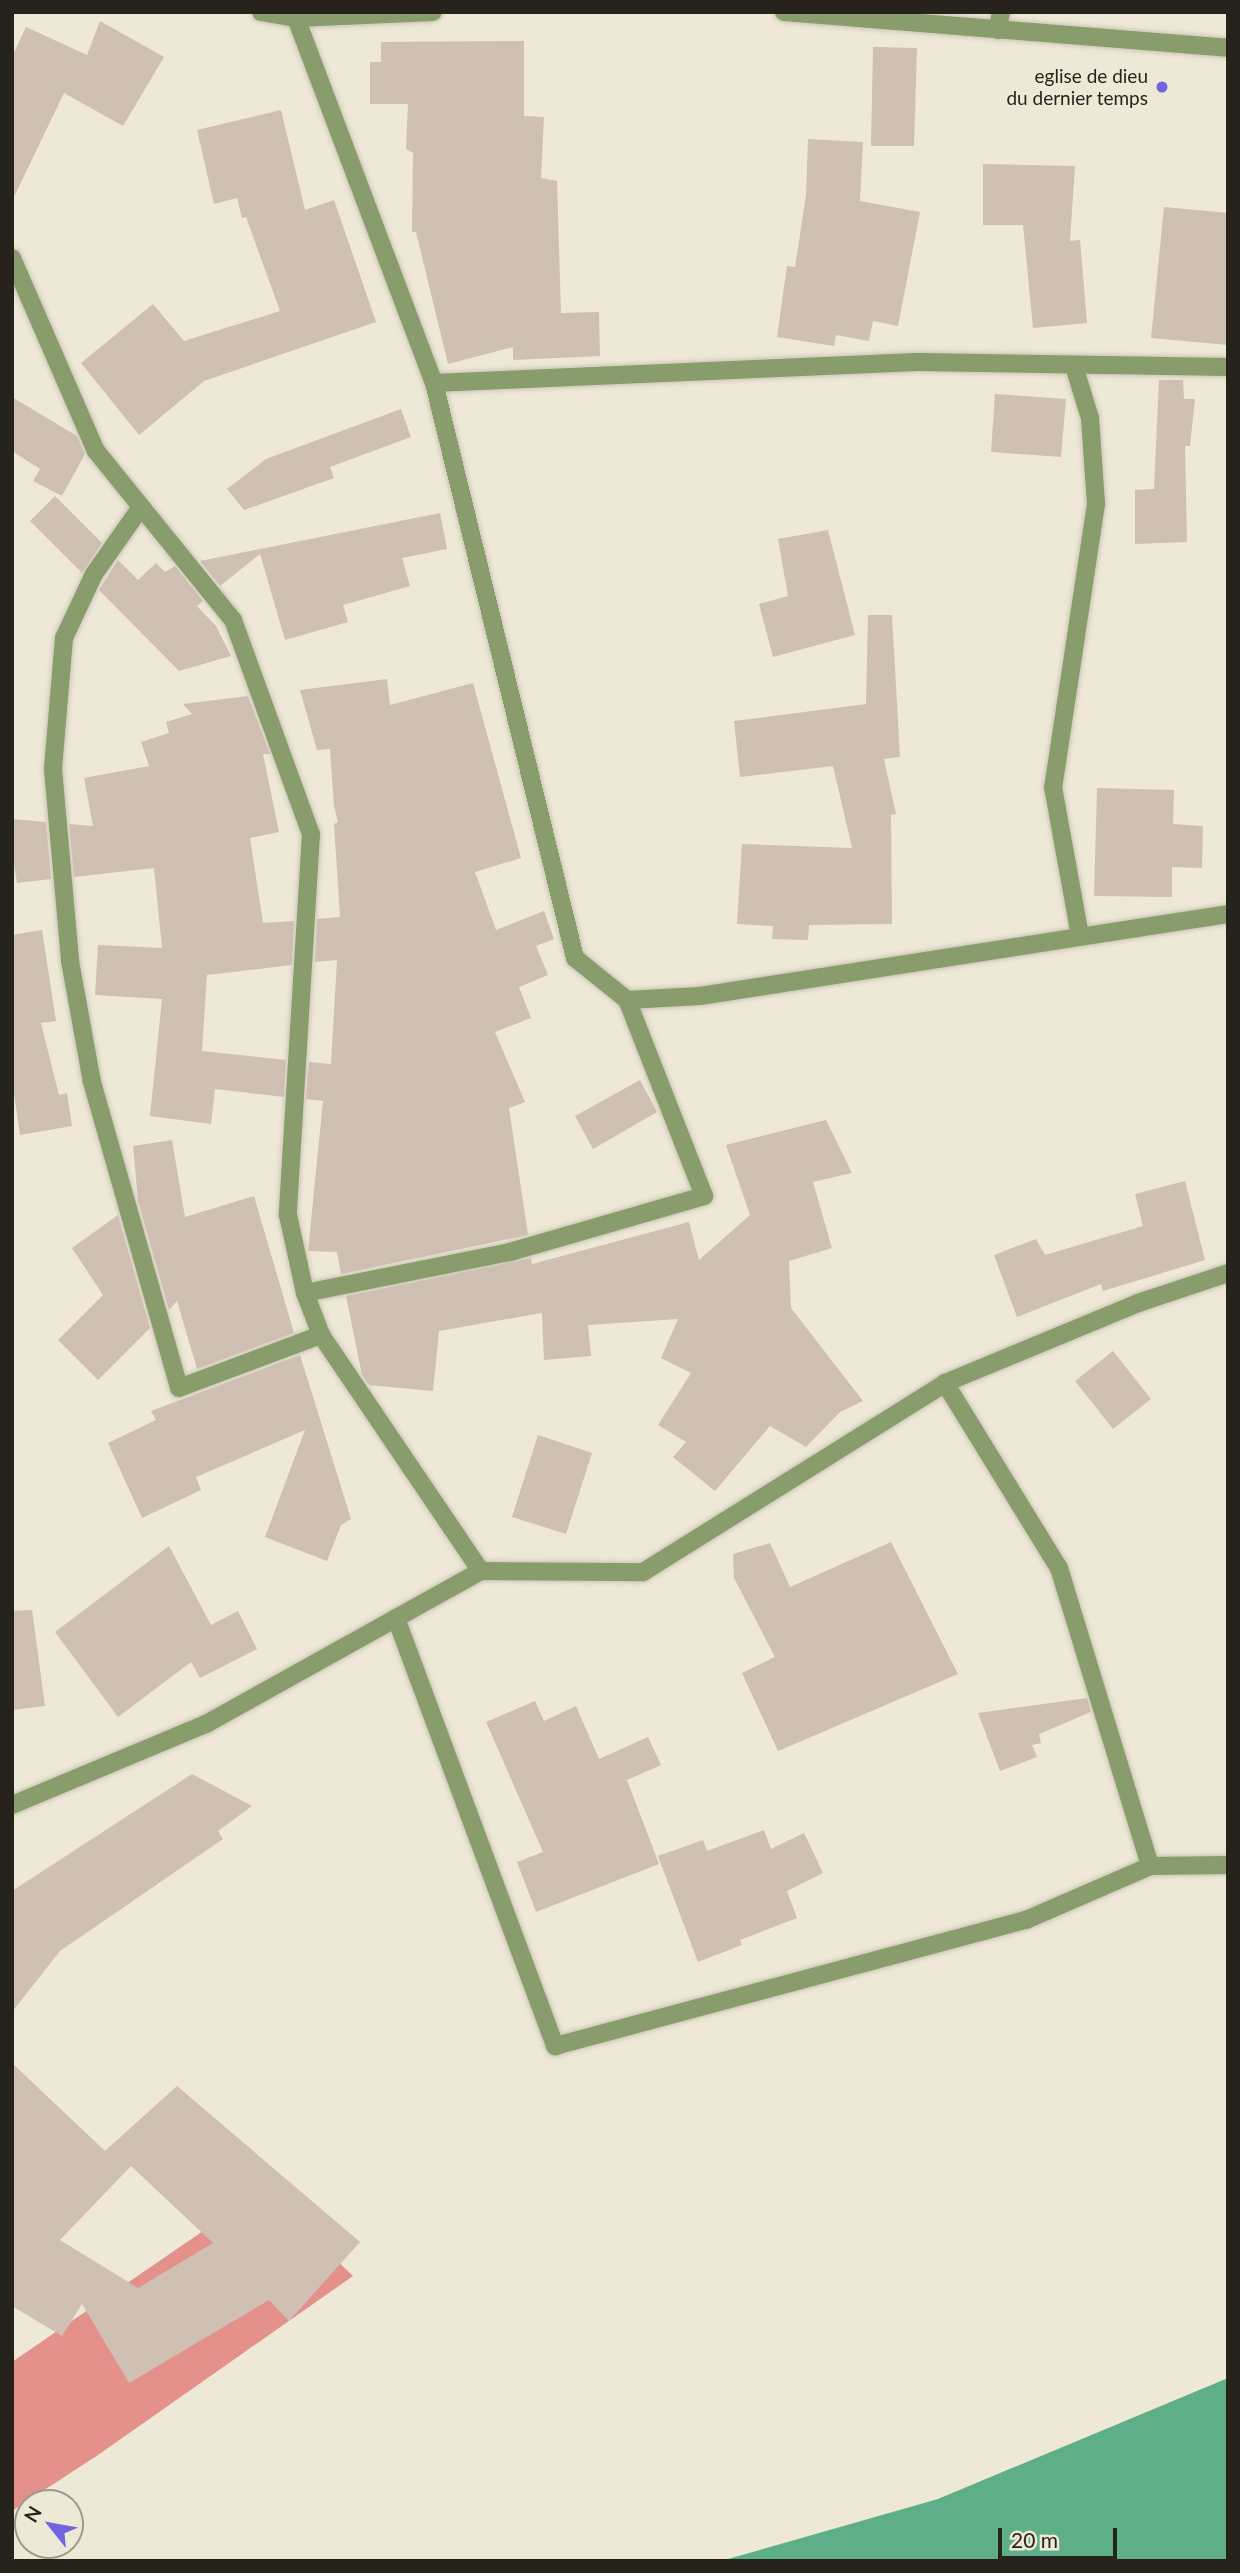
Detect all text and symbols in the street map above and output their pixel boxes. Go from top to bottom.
place label: eglise de dieu du dernier temps [1006,65,1148,109]
marker: eglise de dieu du dernier temps [1154,79,1170,95]
north arrow [14,2489,84,2559]
text: N [19,2502,46,2526]
scale bar [1002,2514,1121,2558]
text: 20 m [1011,2527,1058,2552]

